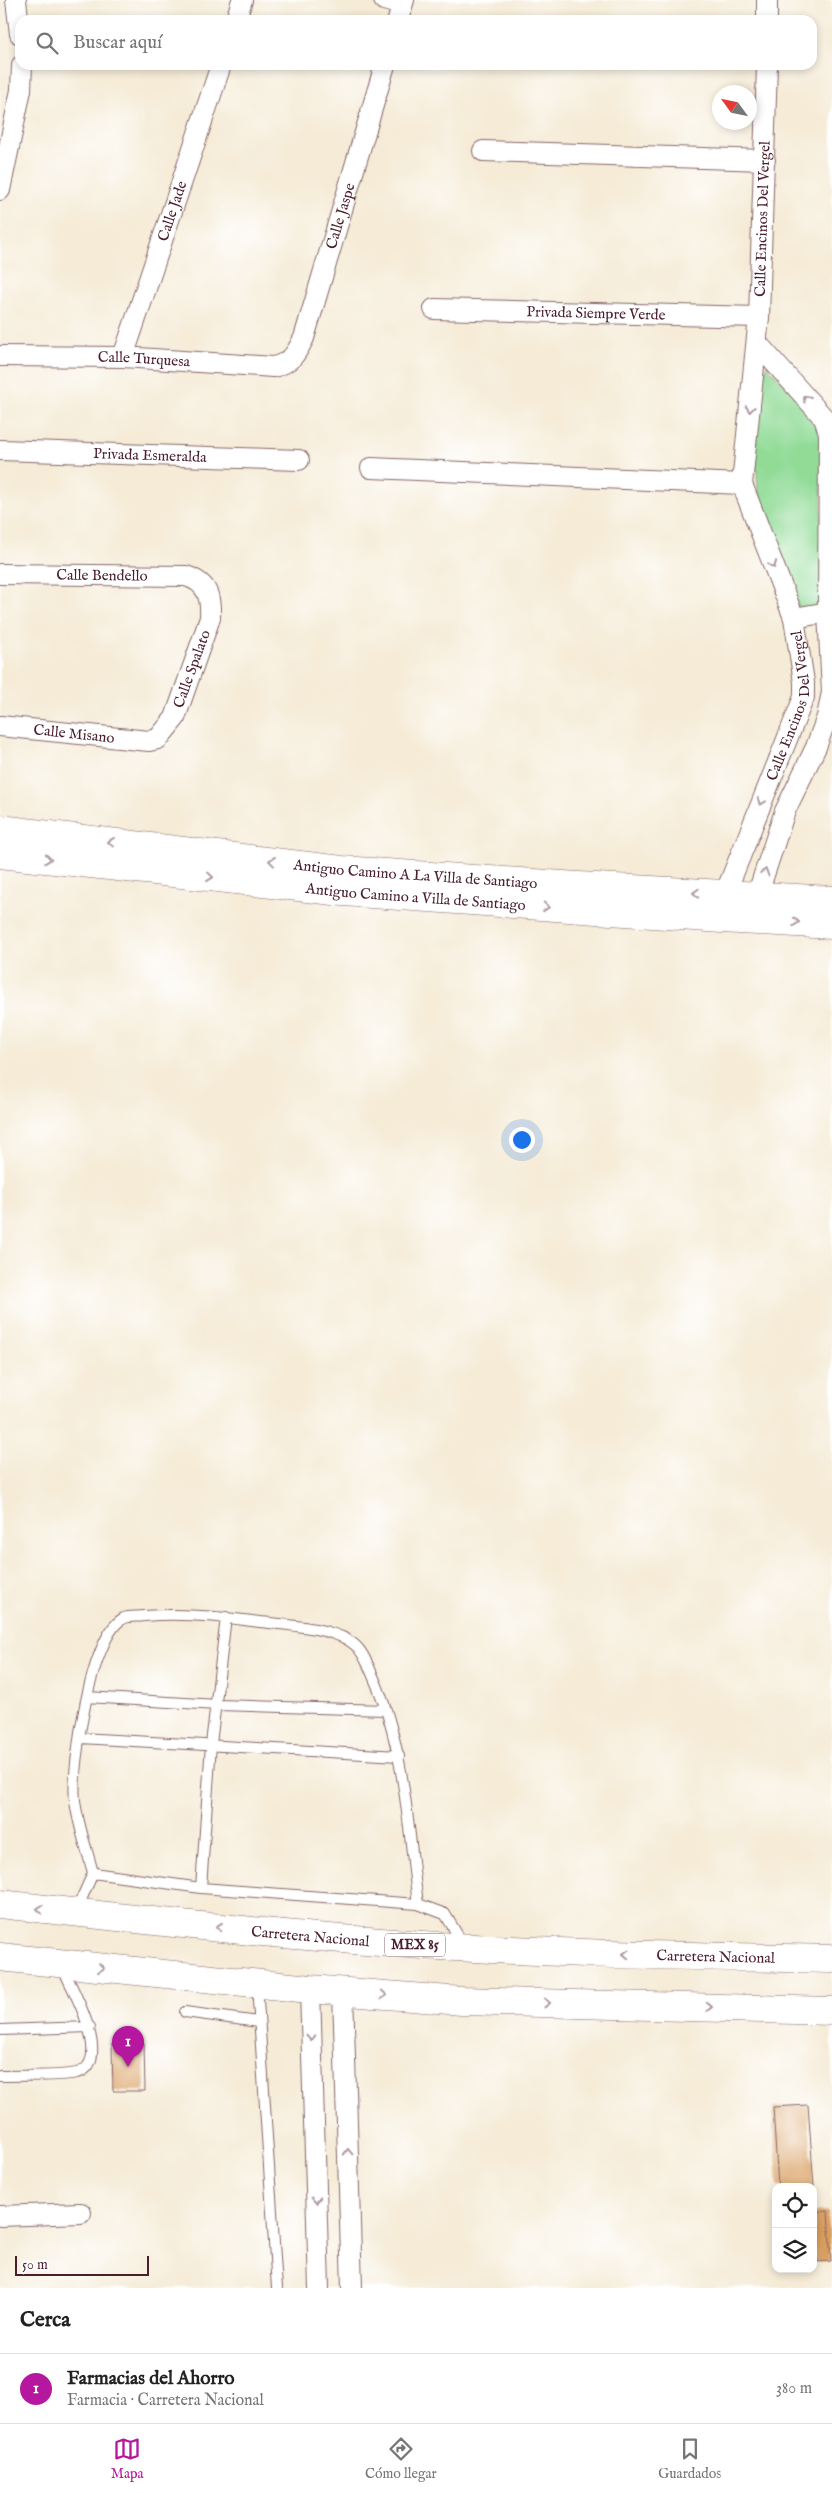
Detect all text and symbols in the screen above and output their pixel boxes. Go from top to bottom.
search box [15,15,817,70]
icon: search [33,29,61,57]
text: Buscar aquí [73,31,162,55]
north arrow [712,85,757,130]
street label: Calle Encinos Del Vergel [750,140,774,297]
street label: Calle Jade [153,178,191,244]
street label: Calle Jaspe [321,181,359,251]
street label: Privada Siempre Verde [526,302,666,324]
street label: Calle Turquesa [98,347,191,371]
one-way arrow [803,394,812,403]
one-way arrow [745,405,756,413]
street label: Privada Esmeralda [93,444,208,466]
one-way arrow [767,560,777,569]
street label: Calle Bendello [56,565,148,585]
street label: Calle Spalato [169,627,215,711]
street label: Calle Encinos Del Vergel [762,629,814,784]
street label: Calle Misano [32,720,116,748]
one-way arrow [757,797,767,806]
one-way arrow [107,837,115,848]
one-way arrow [45,853,53,864]
street label: Antiguo Camino A La Villa de Santiago [292,855,538,893]
one-way arrow [268,856,276,867]
one-way arrow [759,868,769,877]
one-way arrow [206,871,214,882]
street label: Antiguo Camino a Villa de Santiago [304,878,526,914]
one-way arrow [692,887,700,898]
one-way arrow [542,901,550,912]
one-way arrow [792,917,800,928]
your location [509,1127,535,1153]
one-way arrow [36,1903,44,1914]
one-way arrow [215,1922,223,1933]
street label: Carretera Nacional [250,1922,371,1951]
road number: MEX 85 [385,1934,445,1956]
street label: Carretera Nacional [656,1946,776,1967]
one-way arrow [622,1949,630,1959]
one-way arrow [97,1962,105,1973]
one-way arrow [381,1989,389,2000]
one-way arrow [543,1998,551,2008]
one-way arrow [705,2002,713,2013]
pin: 1 [112,2026,144,2067]
one-way arrow [306,2034,316,2042]
one-way arrow [343,2148,353,2156]
map controls [772,2183,817,2273]
button: locate [772,2183,817,2228]
one-way arrow [311,2196,322,2204]
button: layers [772,2228,817,2273]
scale bar [15,2253,149,2276]
text: 50 m [22,2256,48,2274]
text: Cerca [20,2307,70,2334]
text: Farmacias del Ahorro [67,2367,235,2391]
text: 1 [33,2379,39,2399]
text: 380 m [776,2379,812,2399]
text: Farmacia · Carretera Nacional [67,2391,264,2411]
tab: Mapa [111,2435,144,2483]
tab: Cómo llegar [365,2435,437,2483]
tab: Guardados [658,2435,721,2483]

